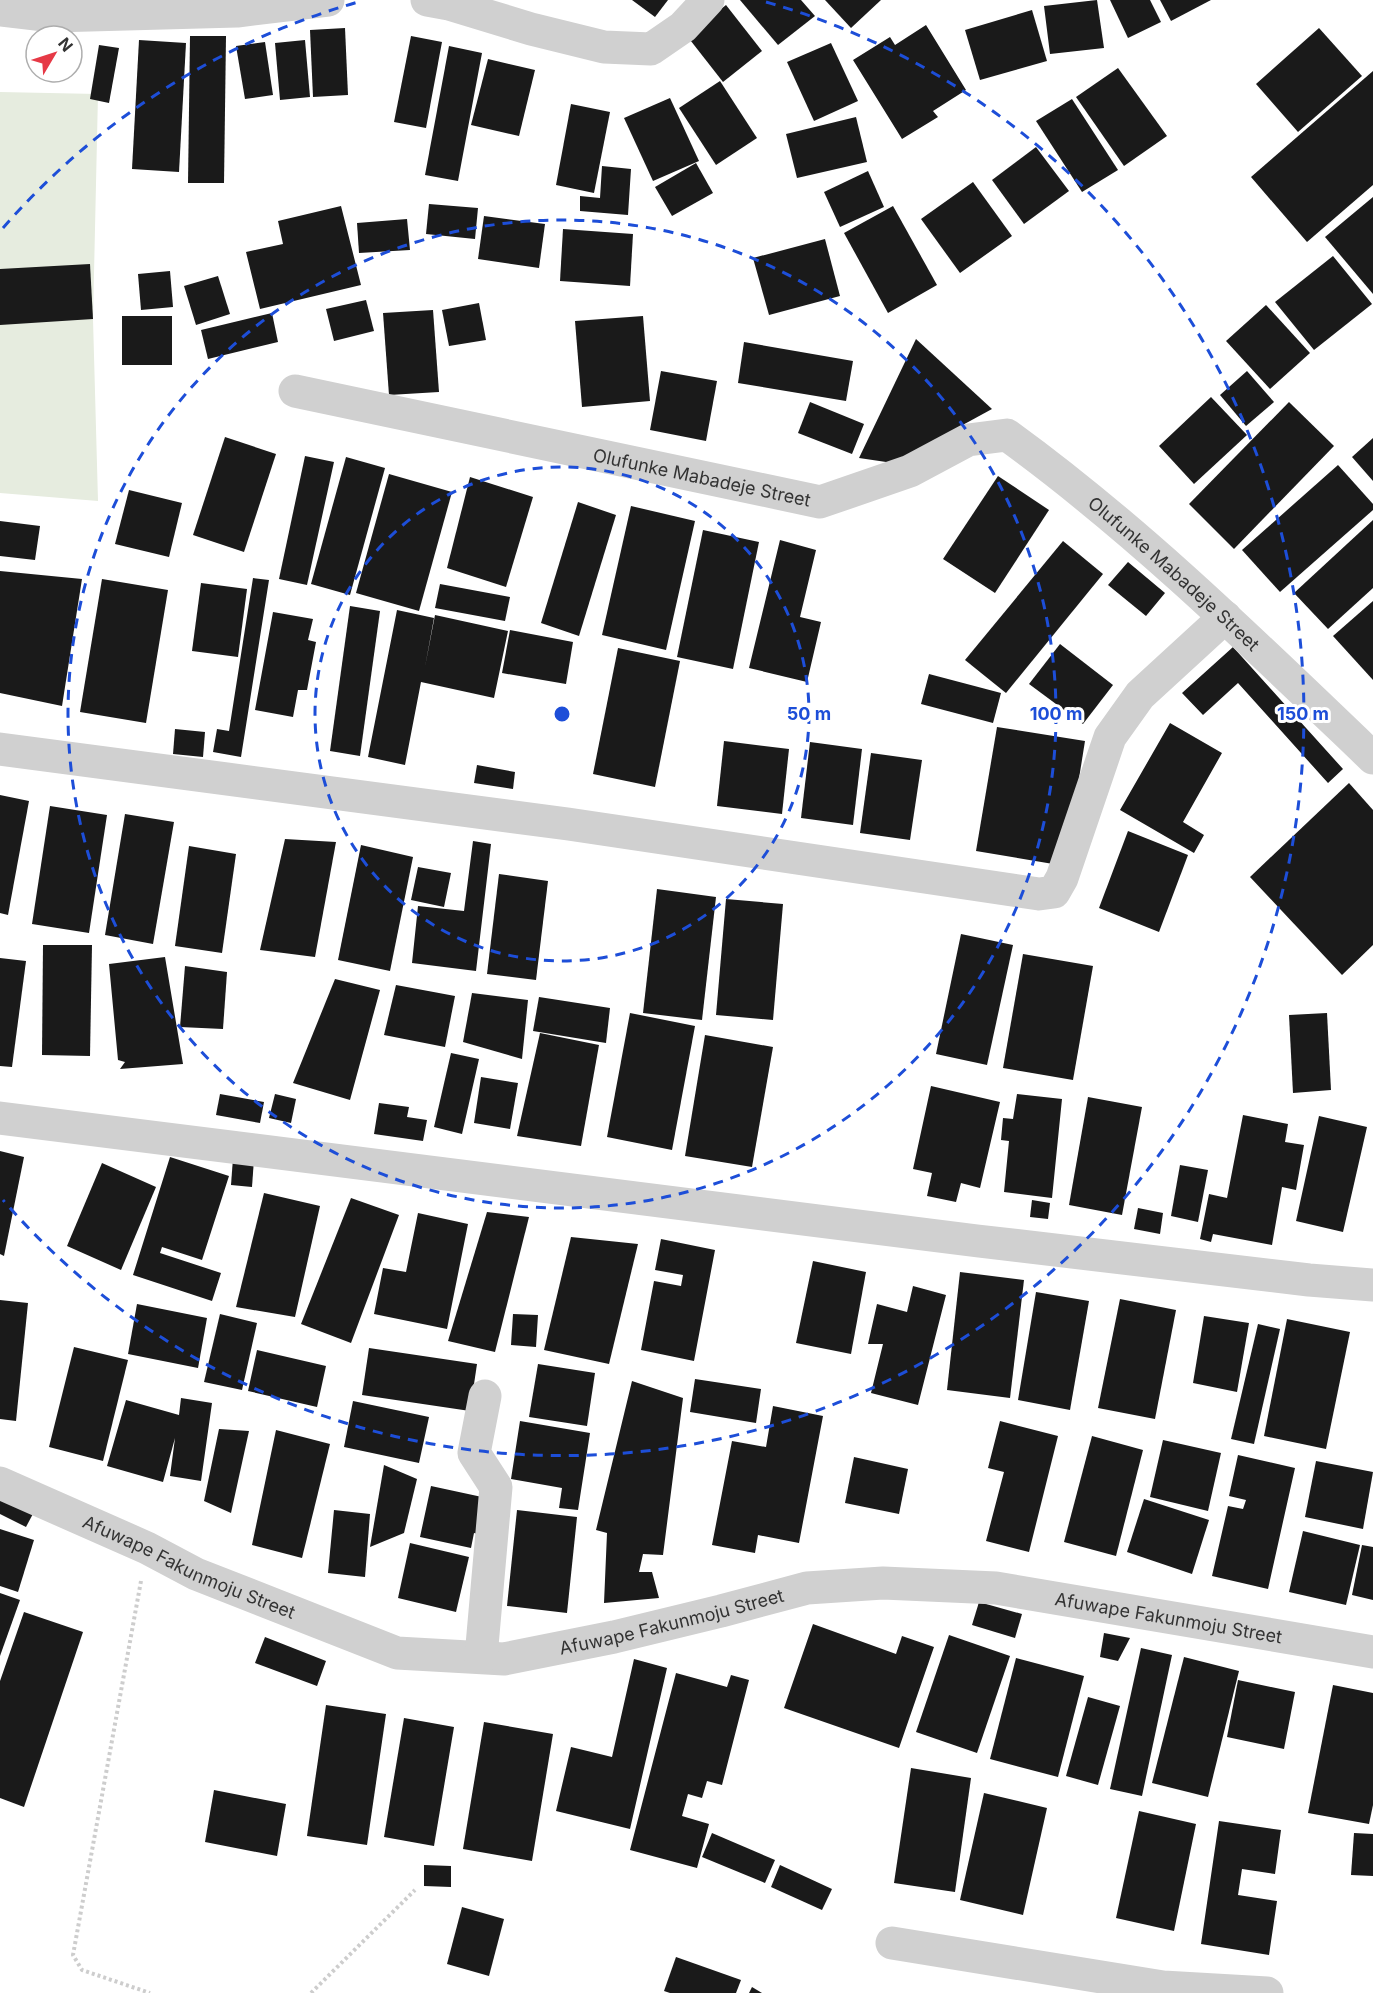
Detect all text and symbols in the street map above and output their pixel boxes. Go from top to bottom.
north arrow [24,24,84,84]
text: N [54,34,77,56]
street label: Olufunke Mabadeje Street [591,444,813,510]
street label: Olufunke Mabadeje Street [1084,492,1264,655]
text: 50 m [787,703,831,724]
text: 100 m [1030,703,1082,724]
text: 150 m [1277,703,1329,724]
centre of rings [552,704,572,724]
street label: Afuwape Fakunmoju Street [80,1511,298,1623]
street label: Afuwape Fakunmoju Street [557,1584,786,1658]
street label: Afuwape Fakunmoju Street [1053,1588,1284,1647]

